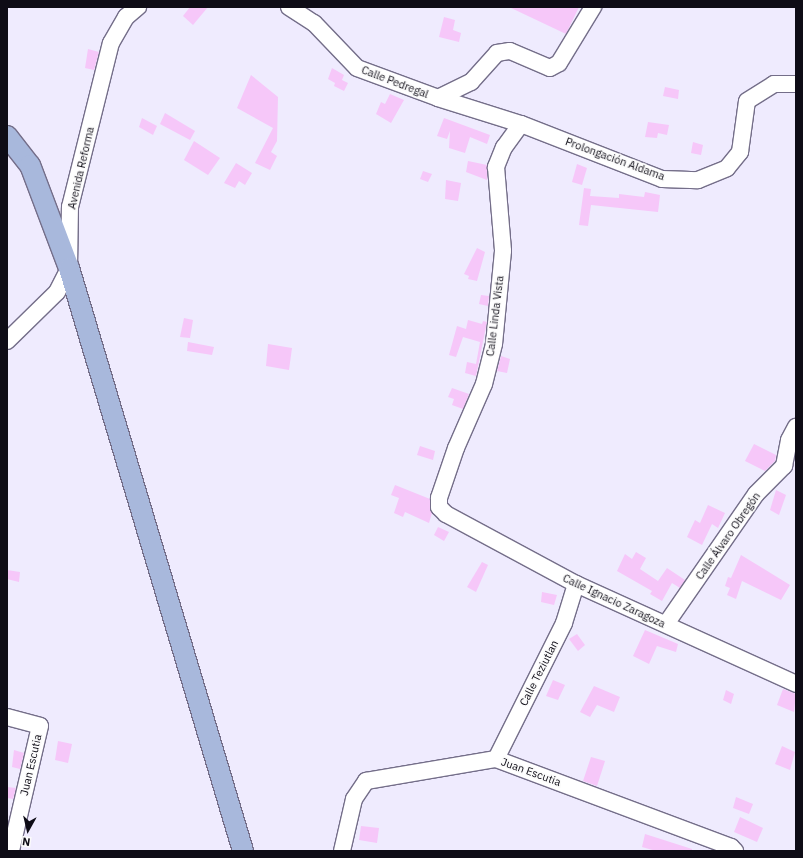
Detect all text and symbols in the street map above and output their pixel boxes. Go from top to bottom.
street label: Calle Pedregal [360,63,430,101]
street label: Avenida Reforma [65,126,97,210]
street label: Prolongación Aldama [563,135,667,183]
street label: Calle Linda Vista [484,275,506,357]
street label: Calle Álvaro Obregón [693,490,763,582]
street label: Calle Ignacio Zaragoza [561,571,667,631]
street label: Calle Teziutlan [517,638,561,708]
street label: Juan Escutia [18,733,44,797]
street label: Juan Escutia [499,755,563,789]
north arrow [8,810,48,850]
text: N [21,834,31,849]

